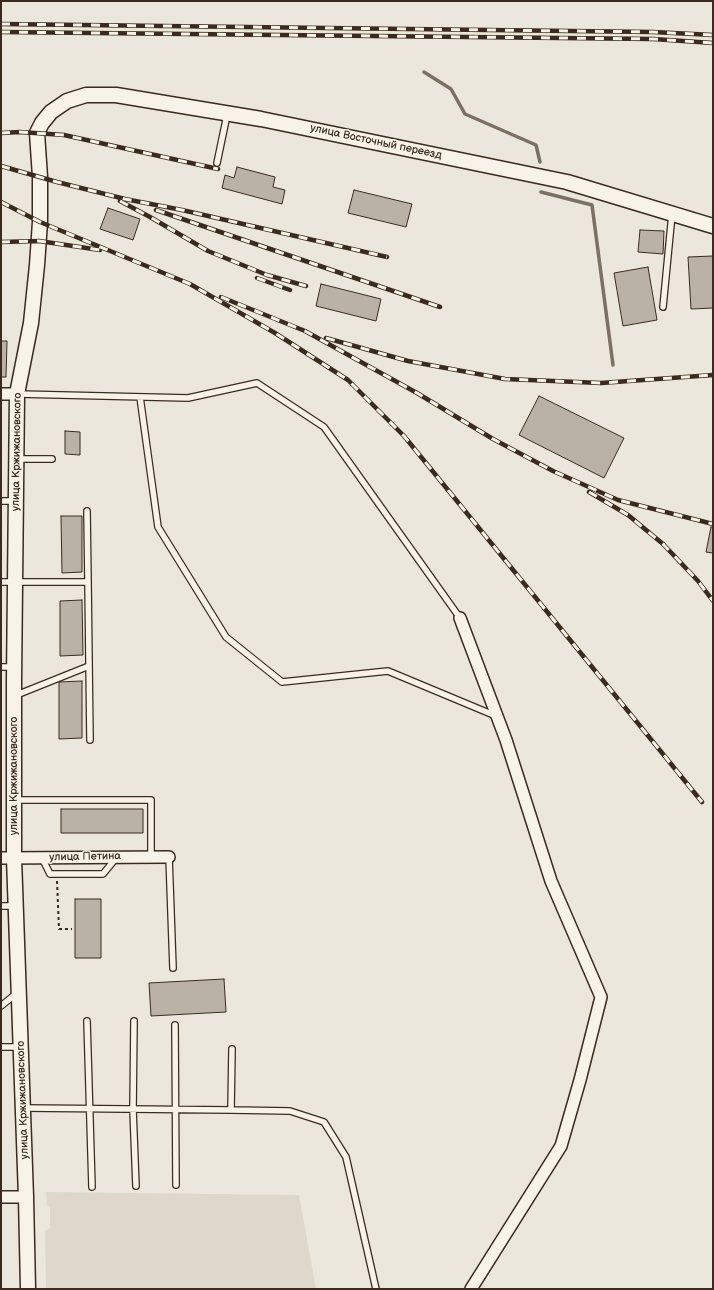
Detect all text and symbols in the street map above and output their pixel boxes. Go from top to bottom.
street label: улица Восточный переезд [309,122,443,162]
street label: улица Кржижановского [9,393,25,511]
street label: улица Кржижановского [7,717,21,835]
street label: улица Петина [49,850,121,864]
street label: улица Кржижановского [14,1041,32,1159]

